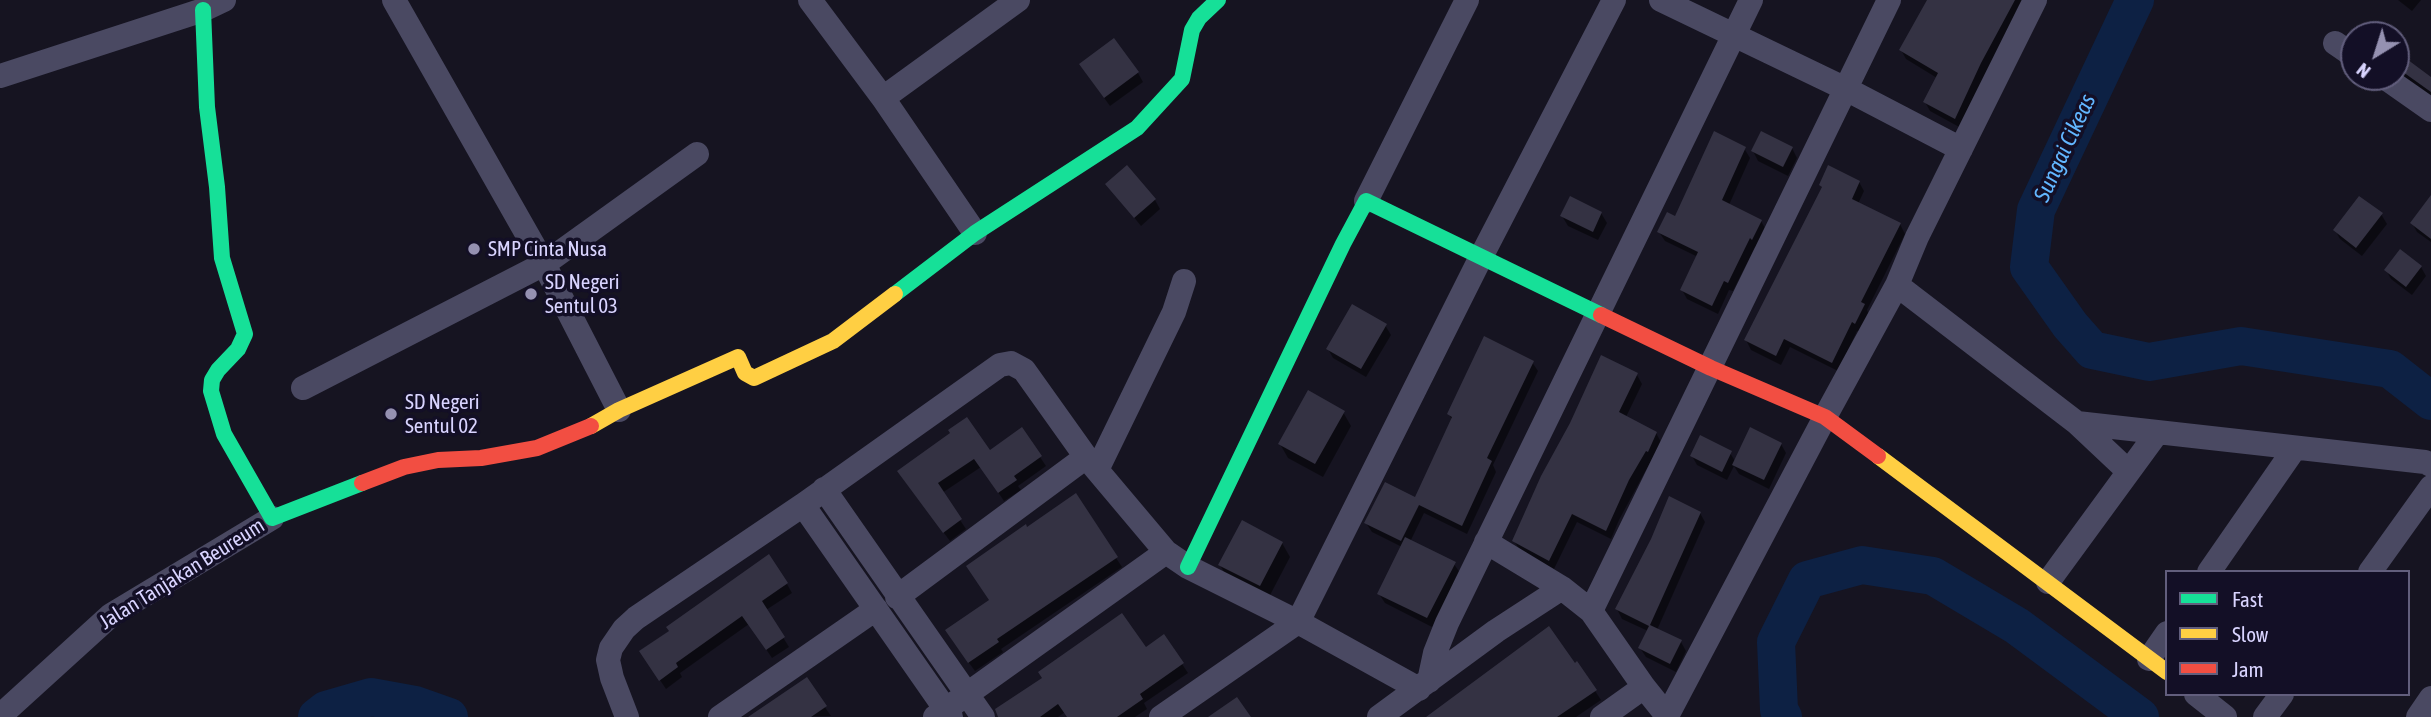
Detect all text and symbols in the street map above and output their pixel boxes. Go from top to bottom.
north arrow [2340,21,2410,91]
text: N [2352,59,2374,83]
water label: Sungai Cikeas [2028,90,2102,206]
place label: SMP Cinta Nusa [488,236,607,262]
marker: SMP Cinta Nusa [466,241,482,257]
place label: SD Negeri Sentul 03 [545,269,620,319]
marker: SD Negeri Sentul 03 [523,286,539,302]
place label: SD Negeri Sentul 02 [405,389,480,439]
marker: SD Negeri Sentul 02 [383,406,399,422]
street label: Jalan Tanjakan Beureum [95,513,269,635]
legend [2165,570,2410,696]
text: Fast [2232,587,2263,611]
text: Slow [2232,622,2268,646]
text: Jam [2232,657,2264,681]

